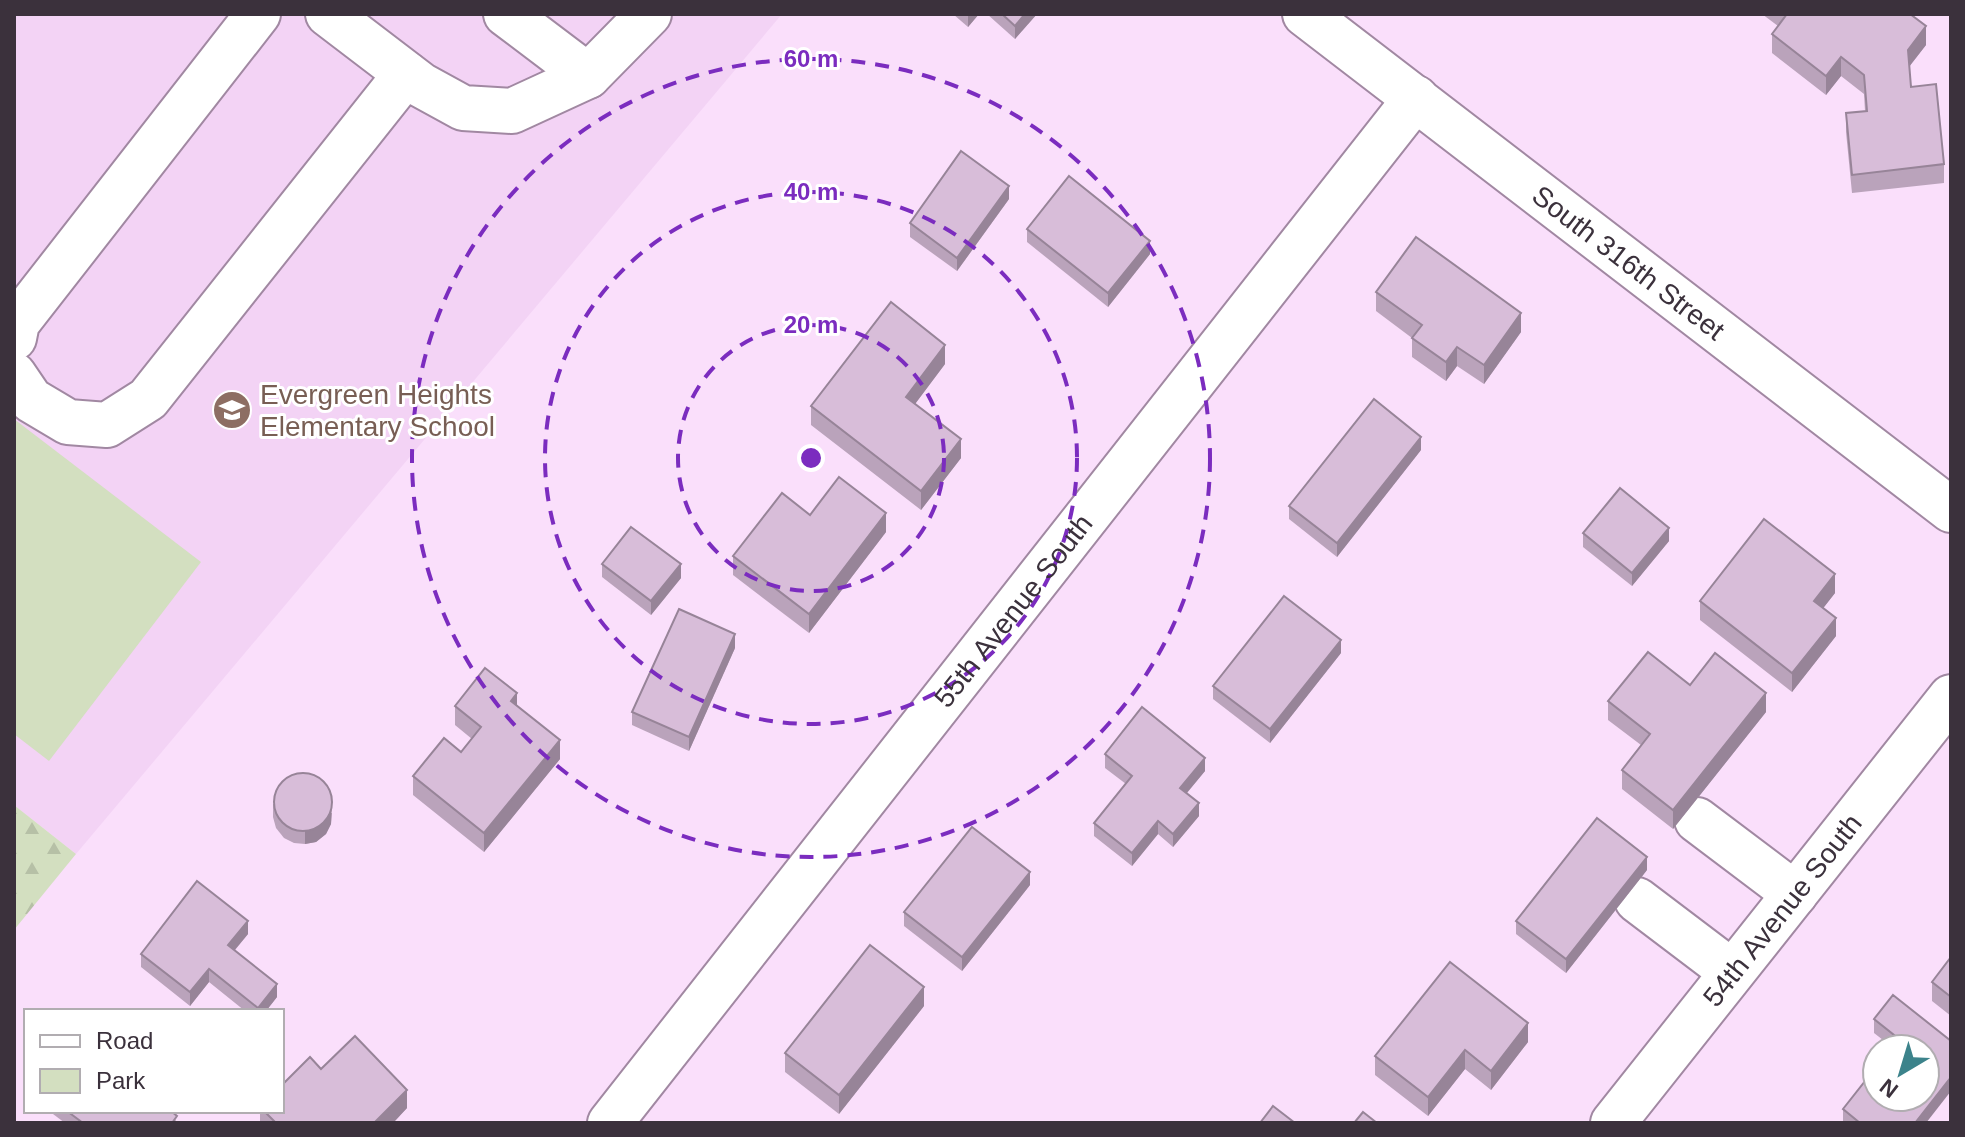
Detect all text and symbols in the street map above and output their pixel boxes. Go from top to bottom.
text: 60 m [784,45,838,72]
text: 40 m [784,178,838,205]
street label: South 316th Street [1526,179,1731,346]
text: 20 m [784,311,838,338]
place label: Evergreen Heights Elementary School [260,379,495,442]
school or university icon: Evergreen Heights Elementary School [211,389,253,431]
centre of rings [797,444,825,472]
street label: 55th Avenue South [928,508,1099,713]
street label: 54th Avenue South [1697,808,1868,1012]
legend [24,1009,284,1113]
text: Road [96,1027,153,1054]
north arrow [1861,1033,1941,1113]
text: Park [96,1067,146,1094]
text: N [1875,1074,1903,1103]

